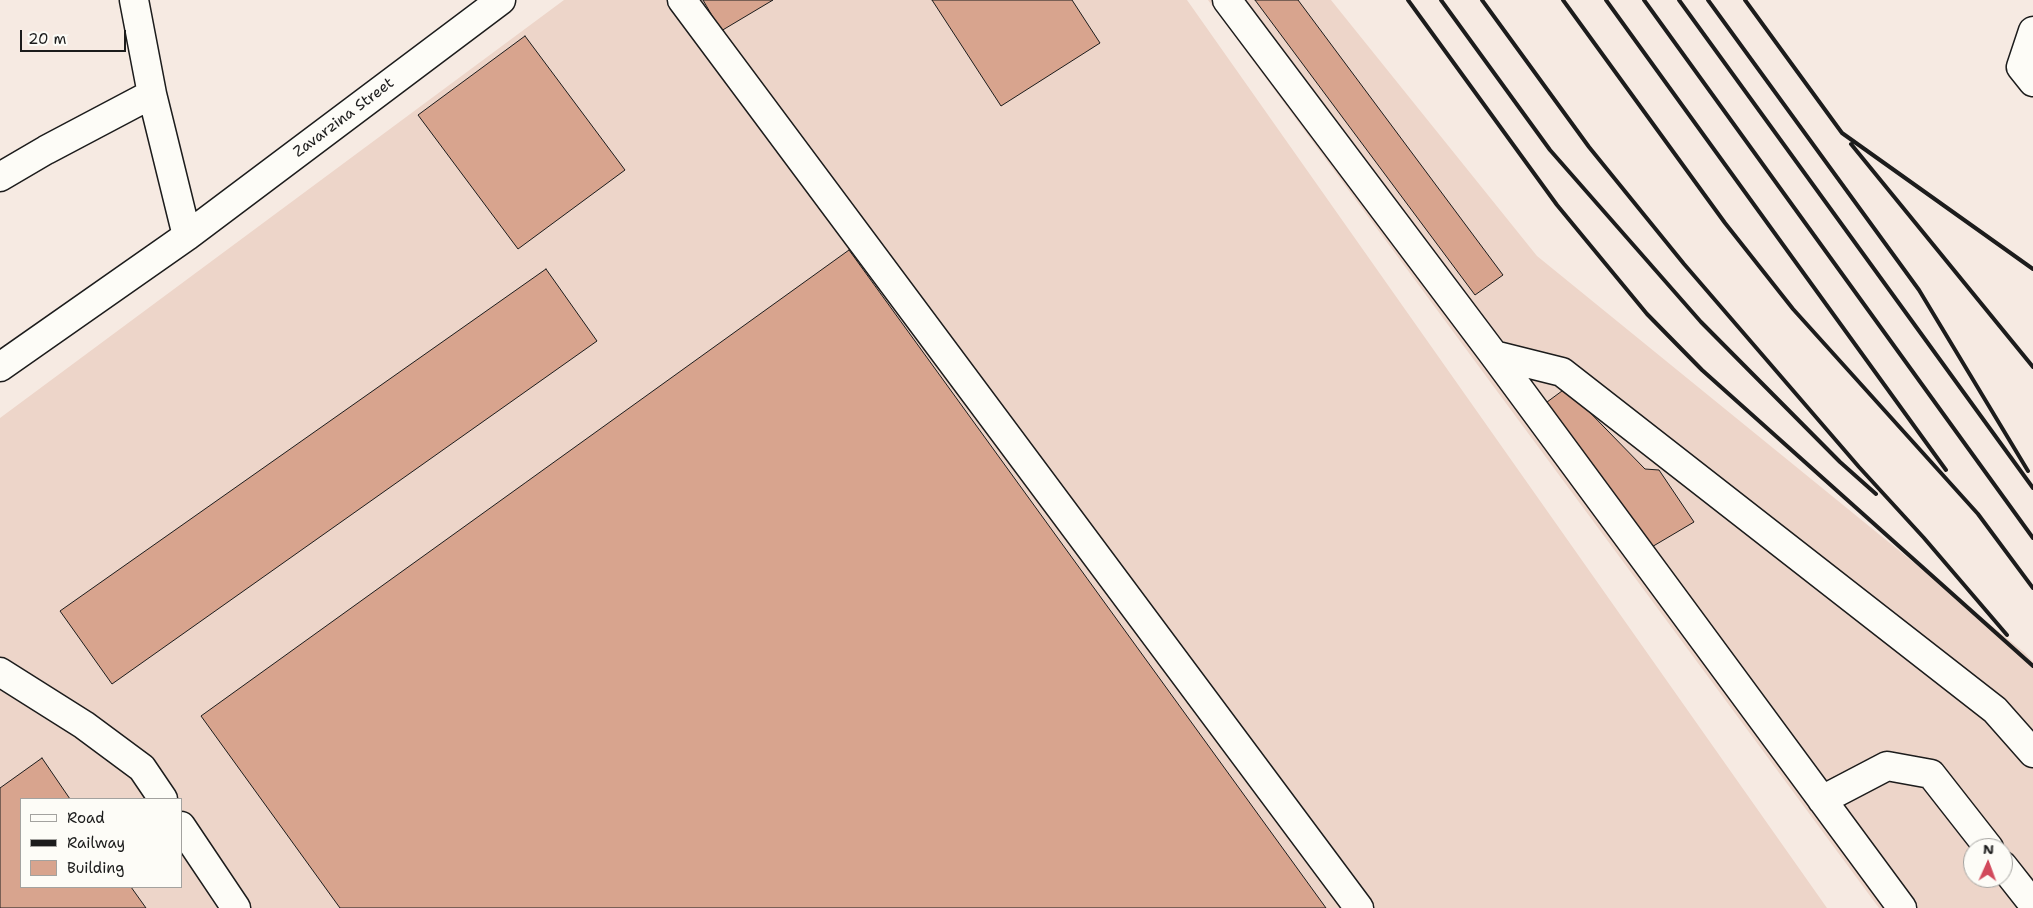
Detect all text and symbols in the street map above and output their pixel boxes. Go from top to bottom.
scale bar [22,20,129,52]
text: 20 m [28,29,67,49]
street label: Zavarzina Street [290,74,398,162]
legend [20,798,182,888]
text: Road [67,808,105,828]
text: Railway [67,833,125,853]
north arrow [1963,838,2013,888]
text: N [1983,840,1994,858]
text: Building [67,858,124,878]

